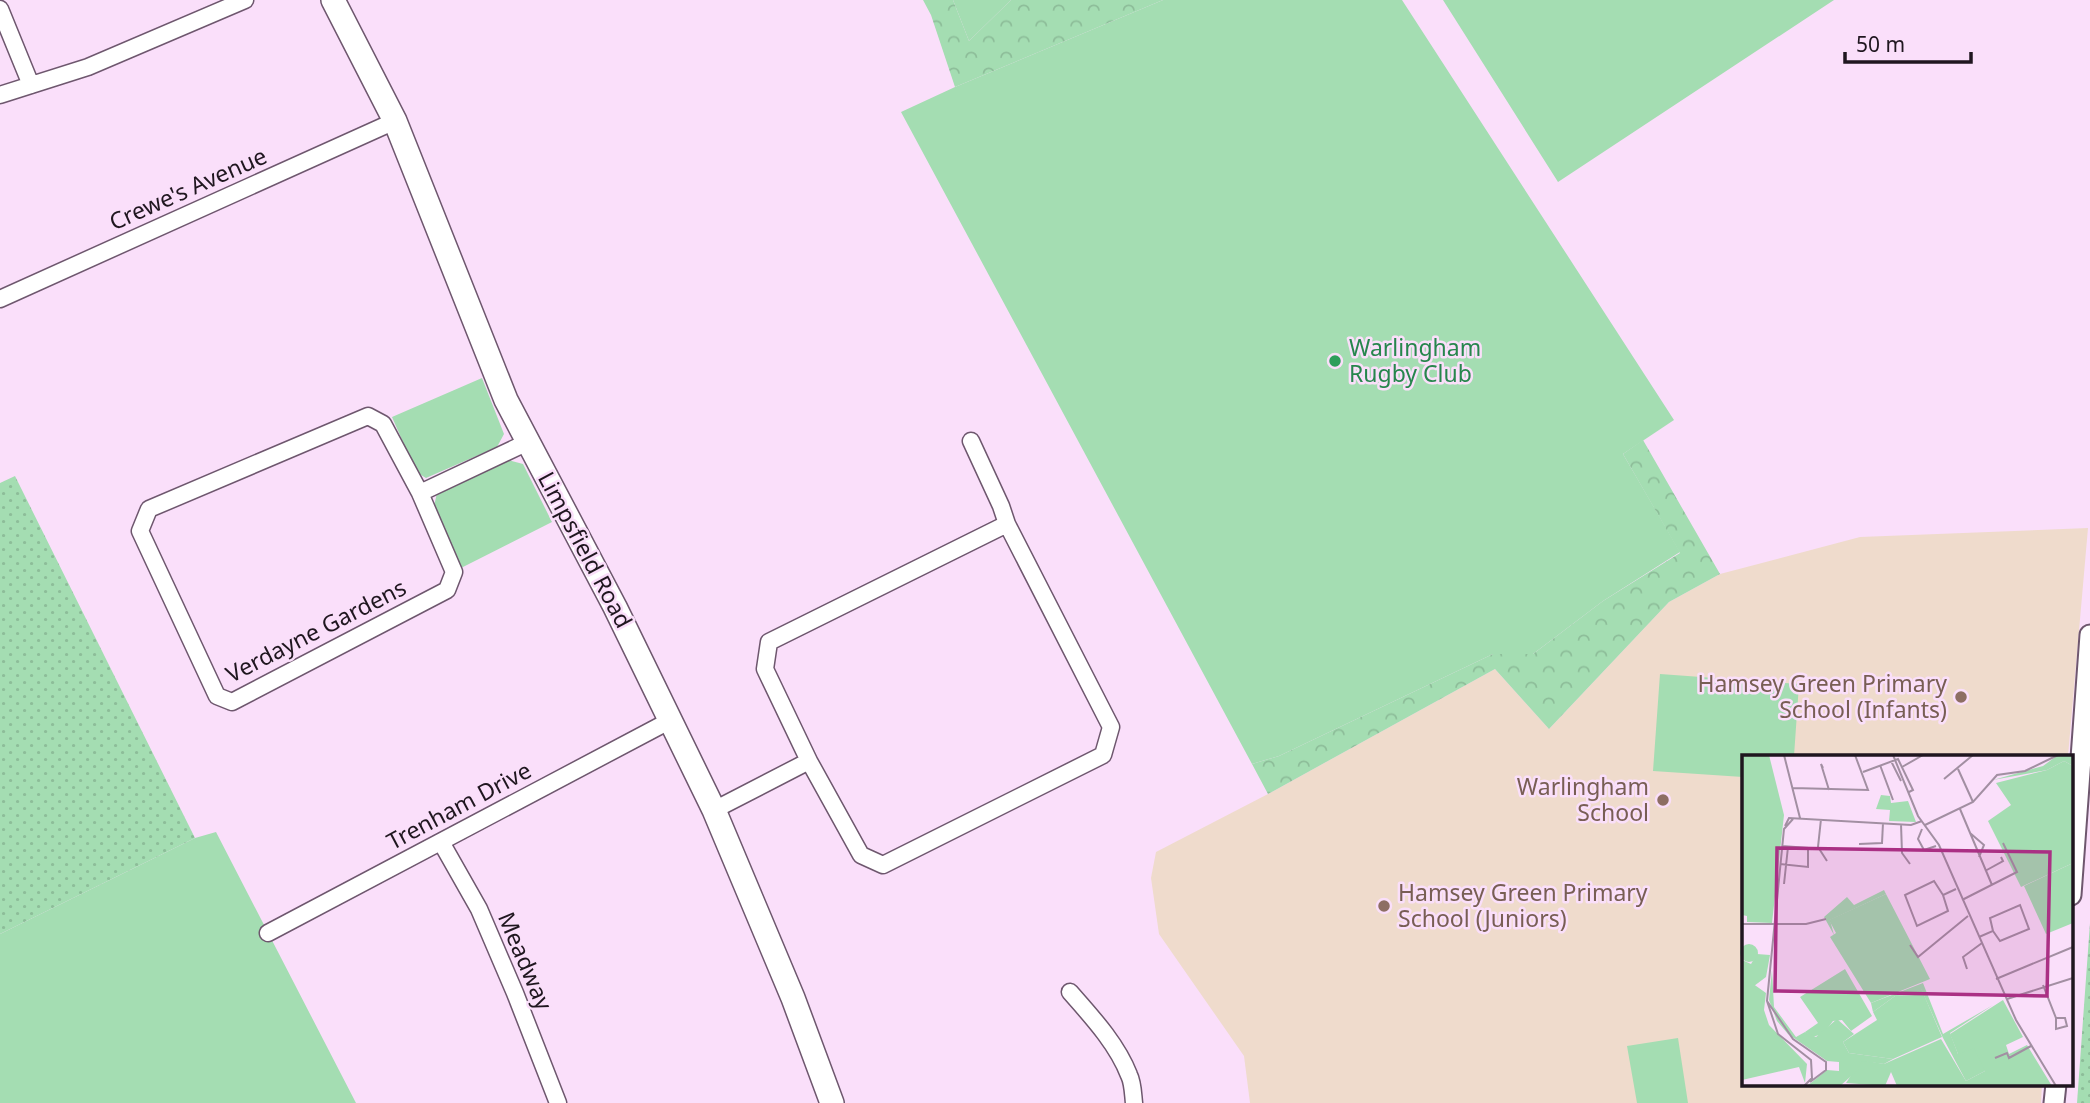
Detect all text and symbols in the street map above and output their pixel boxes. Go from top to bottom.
scale bar [1845,21,1971,65]
text: 50 m [1856,30,1905,58]
street label: Crewe's Avenue [104,139,271,237]
place label: Warlingham Rugby Club [1349,331,1481,389]
marker: Warlingham Rugby Club [1327,353,1343,369]
street label: Limpsfield Road [531,466,641,633]
street label: Verdayne Gardens [220,571,411,689]
place label: Hamsey Green Primary School (Infants) [1697,667,1947,725]
marker: Hamsey Green Primary School (Infants) [1953,689,1969,705]
street label: Trenham Drive [381,754,536,857]
inset map [1742,755,2072,1086]
place label: Warlingham School [1517,770,1649,828]
marker: Warlingham School [1655,792,1671,808]
place label: Hamsey Green Primary School (Juniors) [1398,876,1648,934]
marker: Hamsey Green Primary School (Juniors) [1376,898,1392,914]
street label: Meadway [491,907,561,1015]

